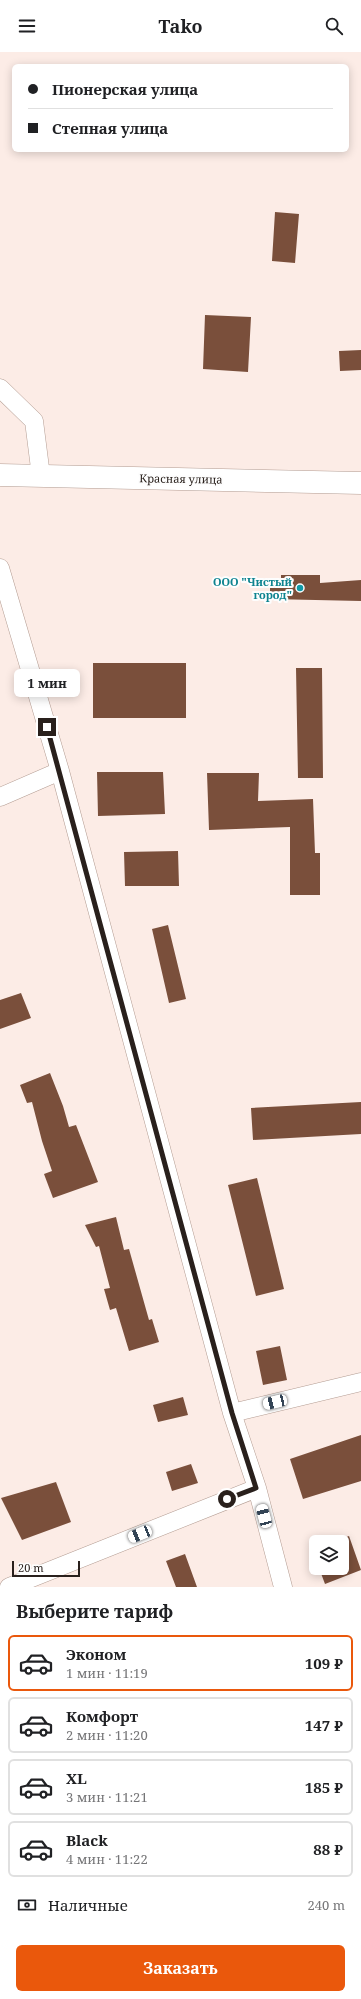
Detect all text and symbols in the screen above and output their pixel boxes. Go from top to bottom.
text: Tako [158,14,203,38]
icon: menu [16,15,38,37]
icon: search [323,15,345,37]
text: Пионерская улица [52,79,198,99]
text: Степная улица [52,118,168,138]
street label: Красная улица [139,470,223,487]
place label: ООО "Чистый город" [213,574,293,602]
marker: ООО "Чистый город" [295,583,305,593]
callout: 1 мин [14,669,80,697]
text: 1 мин [27,674,67,692]
route end [38,718,56,736]
car [262,1393,288,1411]
route start [218,1490,236,1508]
car [255,1503,273,1529]
car [127,1524,153,1544]
map controls [309,1535,349,1575]
button: layers [309,1535,349,1575]
scale bar [12,1559,80,1578]
text: 20 m [18,1560,44,1575]
text: Выберите тариф [16,1599,173,1623]
text: Эконом [66,1644,126,1664]
icon: car [18,1645,54,1681]
text: 109 ₽ [305,1653,343,1673]
text: 1 мин · 11:19 [66,1664,148,1682]
text: Комфорт [66,1706,138,1726]
icon: car [18,1707,54,1743]
text: 147 ₽ [305,1715,343,1735]
text: 2 мин · 11:20 [66,1726,148,1744]
text: XL [66,1768,87,1788]
icon: car [18,1769,54,1805]
text: 185 ₽ [305,1777,343,1797]
text: 3 мин · 11:21 [66,1788,148,1806]
text: Black [66,1830,108,1850]
icon: car [18,1831,54,1867]
text: 88 ₽ [313,1839,343,1859]
text: 4 мин · 11:22 [66,1850,148,1868]
icon: cash [16,1894,38,1916]
text: Наличные [48,1895,128,1915]
text: 240 m [308,1896,345,1914]
button: Заказать [16,1945,345,1991]

